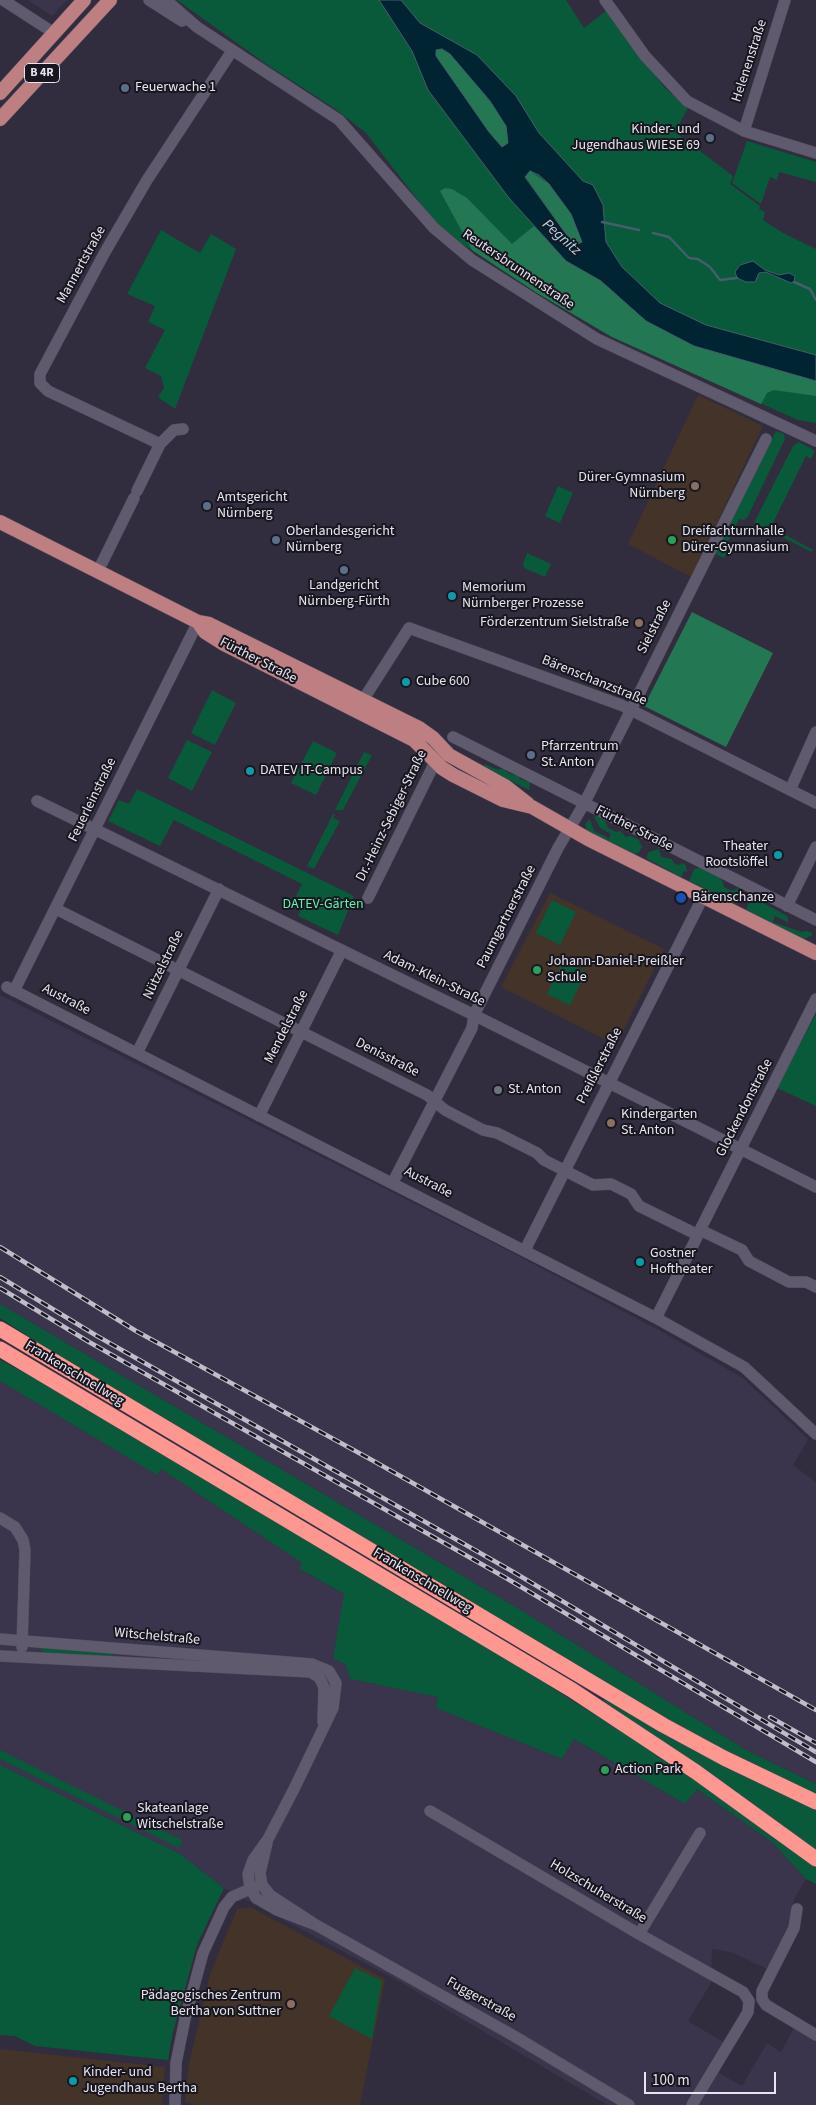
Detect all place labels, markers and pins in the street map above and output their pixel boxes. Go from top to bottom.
place label: Feuerwache 1 [135,80,216,96]
marker: Feuerwache 1 [119,82,131,94]
place label: Kinder- und Jugendhaus WIESE 69 [572,122,700,154]
marker: Kinder- und Jugendhaus WIESE 69 [704,132,716,144]
place label: Dürer-Gymnasium Nürnberg [578,470,685,502]
marker: Dürer-Gymnasium Nürnberg [689,480,701,492]
place label: Amtsgericht Nürnberg [217,490,288,522]
marker: Amtsgericht Nürnberg [201,500,213,512]
place label: Oberlandesgericht Nürnberg [286,524,395,556]
place label: Dreifachturnhalle Dürer-Gymnasium [682,524,789,556]
marker: Oberlandesgericht Nürnberg [270,534,282,546]
marker: Dreifachturnhalle Dürer-Gymnasium [666,534,678,546]
marker: Landgericht Nürnberg-Fürth [338,564,350,576]
place label: Landgericht Nürnberg-Fürth [298,578,390,610]
place label: Memorium Nürnberger Prozesse [462,580,584,612]
marker: Memorium Nürnberger Prozesse [446,590,458,602]
place label: Förderzentrum Sielstraße [480,615,629,631]
marker: Förderzentrum Sielstraße [633,617,645,629]
place label: Cube 600 [416,674,470,690]
marker: Cube 600 [400,676,412,688]
place label: Pfarrzentrum St. Anton [541,739,619,772]
marker: Pfarrzentrum St. Anton [525,749,537,761]
place label: DATEV IT-Campus [260,763,363,779]
marker: DATEV IT-Campus [244,765,256,777]
place label: Theater Rootslöffel [705,839,768,872]
marker: Theater Rootslöffel [772,849,784,861]
place label: Bärenschanze [692,890,774,906]
marker: Bärenschanze [674,891,688,905]
place label: Johann-Daniel-Preißler Schule [547,954,684,986]
marker: Johann-Daniel-Preißler Schule [531,964,543,976]
place label: St. Anton [508,1082,561,1098]
marker: St. Anton [492,1084,504,1096]
place label: Kindergarten St. Anton [621,1107,698,1140]
marker: Kindergarten St. Anton [605,1117,617,1129]
place label: Gostner Hoftheater [650,1246,713,1278]
marker: Gostner Hoftheater [634,1256,646,1268]
place label: Action Park [615,1762,681,1778]
marker: Action Park [599,1764,611,1776]
place label: Skateanlage Witschelstraße [137,1801,223,1834]
marker: Skateanlage Witschelstraße [121,1811,133,1823]
place label: Pädagogisches Zentrum Bertha von Suttner [141,1988,281,2020]
marker: Pädagogisches Zentrum Bertha von Suttner [285,1998,297,2010]
place label: Kinder- und Jugendhaus Bertha [83,2065,197,2098]
marker: Kinder- und Jugendhaus Bertha [67,2075,79,2087]

